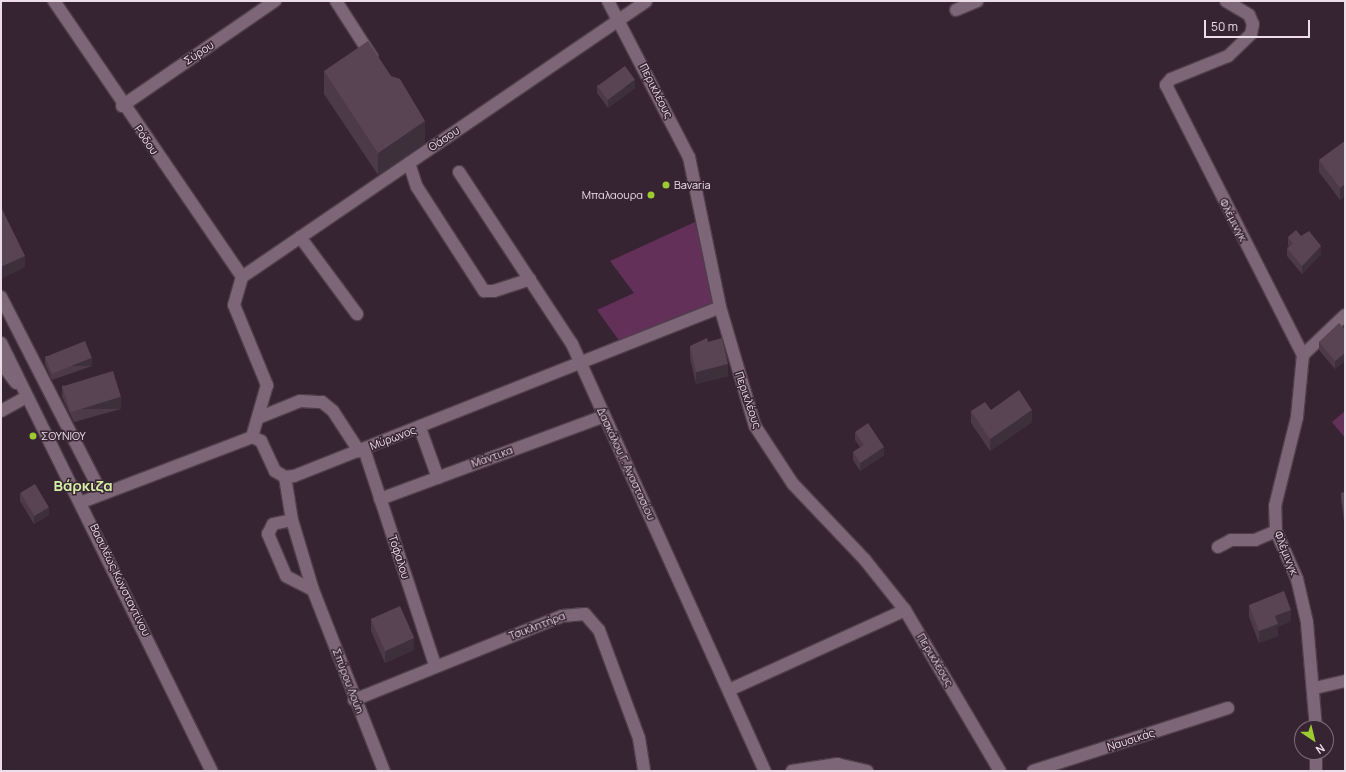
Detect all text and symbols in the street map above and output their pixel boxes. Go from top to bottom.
scale bar [1206,12,1312,38]
text: 50 m [1211,18,1238,35]
street label: Σύρου [182,38,216,68]
street label: Περικλέους [637,62,675,120]
street label: Ρόδου [131,123,161,157]
street label: Θάσου [426,124,462,154]
place label: Bavaria [674,178,711,192]
marker: Bavaria [661,180,671,190]
place label: Μπαλαουρα [582,188,643,202]
marker: Μπαλαουρα [646,190,656,200]
street label: Φλέμινγκ [1216,197,1250,243]
street label: Περικλέους [732,370,764,430]
street label: Δασκάλου Γ. Αναστασίου [594,405,658,523]
street label: Μύρωνος [368,423,418,453]
place label: ΣΟΥΝΙΟΥ [41,429,86,443]
marker: ΣΟΥΝΙΟΥ [28,431,38,441]
street label: Μάντικα [469,443,515,471]
district label: Βάρκιζα [53,477,113,495]
street label: Βασιλέως Κωνσταντίνου [87,522,153,638]
street label: Φλέμινγκ [1271,529,1301,577]
street label: Τόφαλου [386,533,412,581]
street label: Τσικλητήρα [507,609,567,643]
street label: Περικλέους [914,631,956,689]
street label: Σπύρου Λούη [330,647,366,715]
north arrow [1294,720,1334,760]
street label: Ναυσικάς [1106,726,1156,754]
text: N [1313,741,1328,758]

